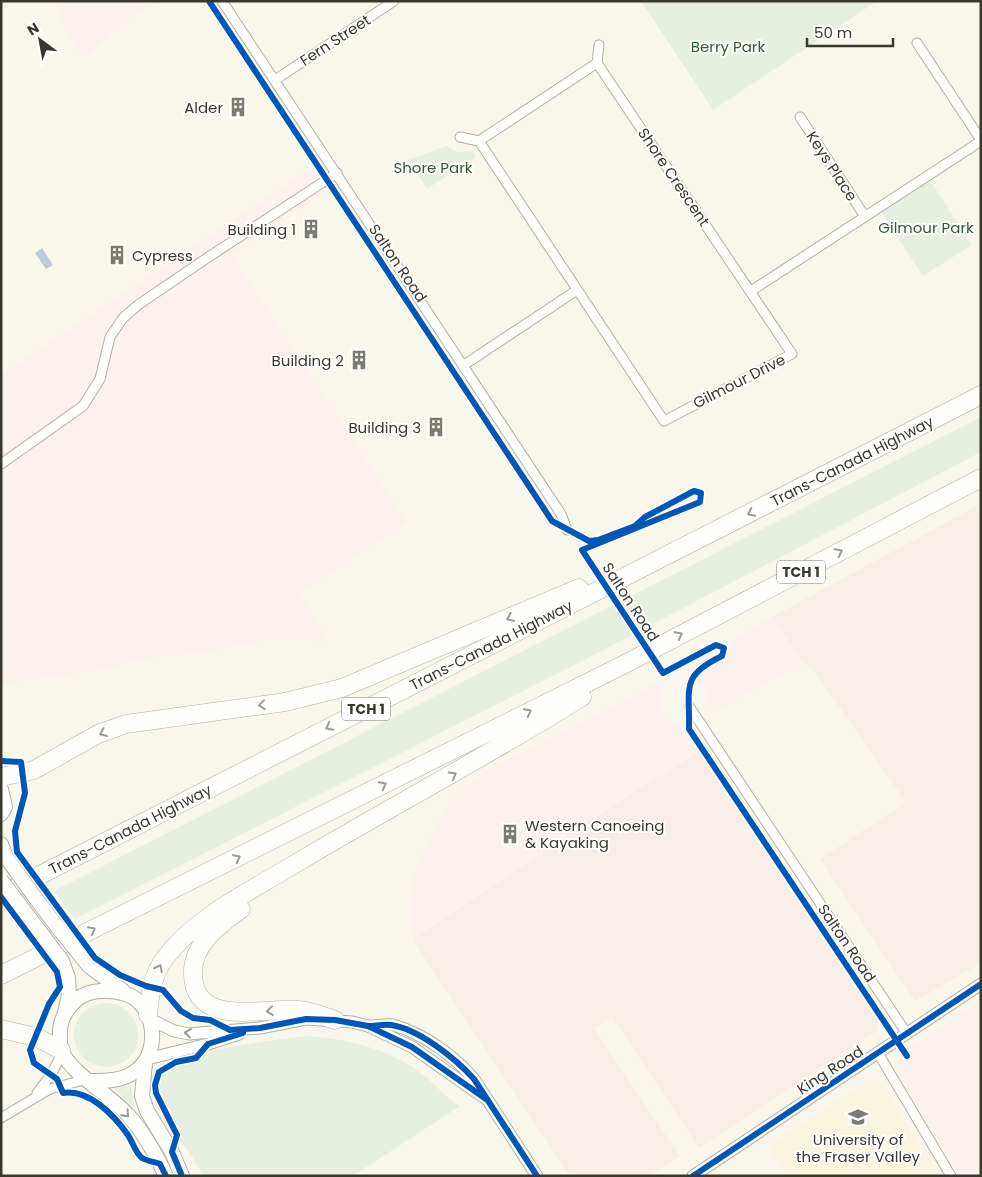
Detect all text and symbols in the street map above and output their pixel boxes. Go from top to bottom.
street label: Fern Street [296,9,374,71]
north arrow [15,15,65,65]
scale bar [807,15,893,47]
text: N [23,18,43,40]
text: 50 m [814,22,852,43]
park label: Berry Park [691,36,765,57]
building icon: Alder [227,96,249,118]
place label: Alder [184,97,223,118]
street label: Shore Crescent [633,124,715,230]
street label: Keys Place [802,127,862,205]
park label: Shore Park [393,157,473,178]
park label: Gilmour Park [878,217,974,238]
building icon: Building 1 [300,218,322,240]
place label: Building 1 [227,219,296,240]
street label: Salton Road [364,220,432,306]
building icon: Cypress [106,244,128,266]
place label: Cypress [132,245,193,266]
building icon: Building 2 [348,349,370,371]
street label: Gilmour Drive [689,349,789,413]
place label: Building 2 [272,350,344,371]
street label: Trans-Canada Highway [767,411,937,511]
building icon: Building 3 [425,416,447,438]
place label: Building 3 [348,417,421,438]
one-way arrow [747,507,756,517]
one-way arrow [834,548,843,558]
street label: Salton Road [598,558,664,646]
road number: TCH 1 [777,560,825,584]
street label: Trans-Canada Highway [406,595,576,695]
one-way arrow [506,612,515,623]
one-way arrow [674,632,683,642]
road number: TCH 1 [342,698,390,721]
one-way arrow [258,699,266,710]
one-way arrow [523,708,532,718]
one-way arrow [325,721,334,731]
one-way arrow [99,726,108,737]
one-way arrow [447,771,456,781]
street label: Trans-Canada Highway [45,779,215,879]
one-way arrow [377,781,386,791]
place label: Western Canoeing & Kayaking [525,815,664,853]
building icon: Western Canoeing & Kayaking [499,823,521,845]
one-way arrow [232,853,241,864]
street label: Salton Road [813,900,881,986]
one-way arrow [87,926,96,936]
one-way arrow [153,965,163,974]
one-way arrow [266,1005,274,1016]
one-way arrow [184,1028,192,1039]
street label: King Road [793,1041,867,1099]
school or university icon: University of the Fraser Valley [847,1106,869,1128]
one-way arrow [120,1108,129,1117]
place label: University of the Fraser Valley [796,1129,920,1167]

